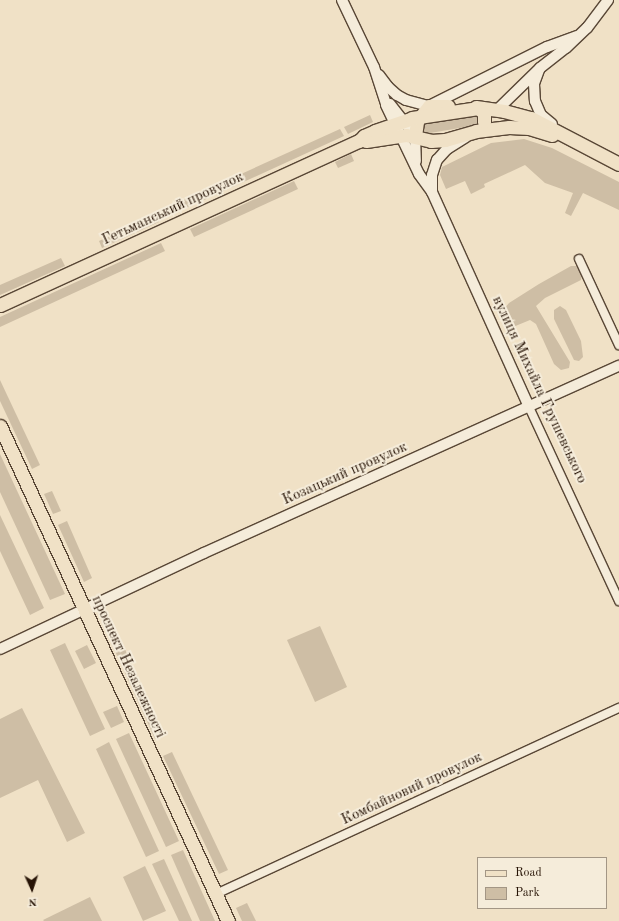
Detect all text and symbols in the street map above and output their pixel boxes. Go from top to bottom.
street label: Гетьманський провулок [99,168,247,250]
street label: вулиця Михайла Грушевського [488,293,590,487]
street label: Козацький провулок [280,438,410,510]
street label: проспект Незалежності [87,593,169,741]
street label: Комбайновий провулок [339,748,485,830]
legend [477,857,607,909]
text: Road [515,867,542,879]
north arrow [12,869,52,909]
text: Park [515,887,540,899]
text: N [28,896,37,907]

